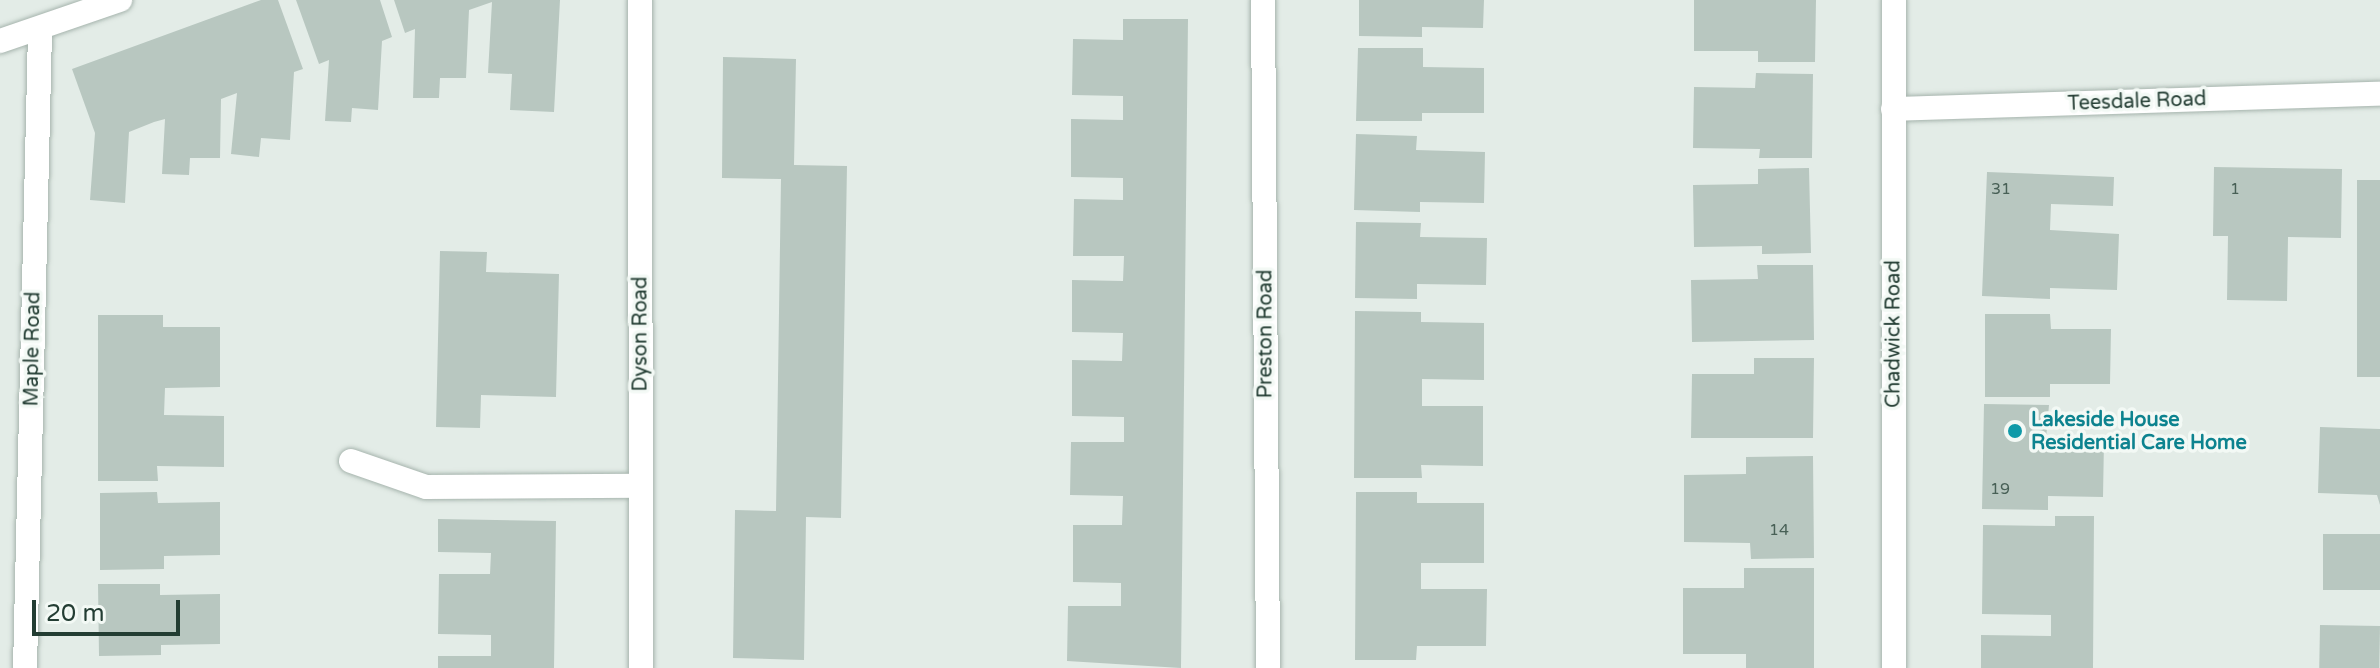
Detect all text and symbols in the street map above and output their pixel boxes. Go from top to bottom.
street label: Teesdale Road [2067,88,2207,116]
house number: 31 [1991,179,2011,199]
house number: 1 [2230,179,2240,199]
street label: Chadwick Road [1882,260,1906,408]
street label: Preston Road [1254,270,1278,398]
street label: Dyson Road [629,276,653,392]
street label: Maple Road [20,291,46,407]
place label: Lakeside House Residential Care Home [2031,408,2247,455]
marker: Lakeside House Residential Care Home [2006,422,2024,440]
house number: 19 [1990,479,2010,499]
house number: 14 [1769,520,1789,540]
scale bar [36,584,184,634]
text: 20 m [46,599,104,628]

